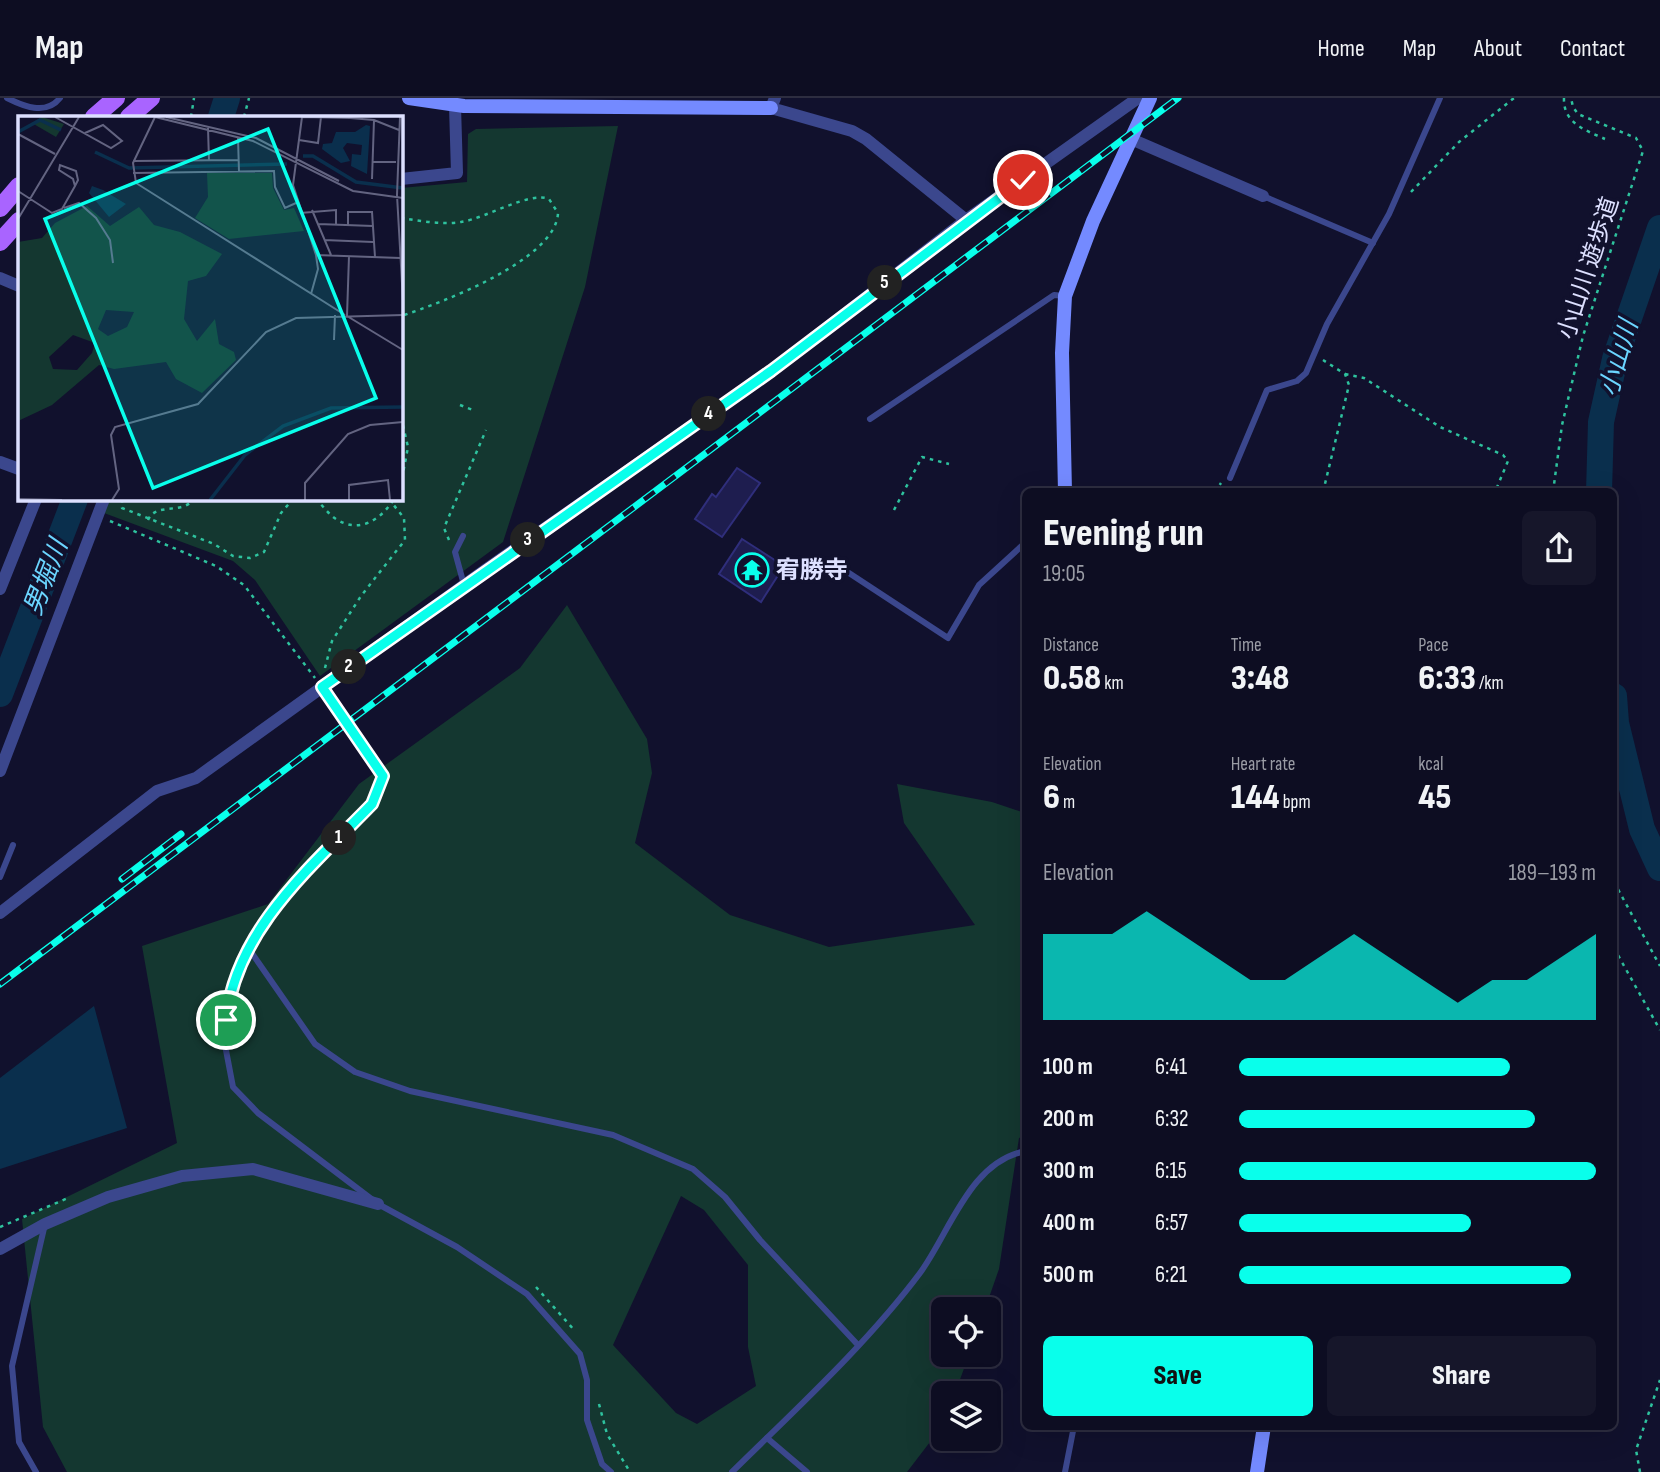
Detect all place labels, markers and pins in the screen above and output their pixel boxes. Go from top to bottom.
pin [993,150,1053,210]
pin: 5 [868,266,903,300]
pin: 4 [692,396,726,432]
pin: 3 [510,522,546,558]
temple icon: 宥勝寺 [733,551,771,589]
place label: 宥勝寺 [776,556,848,585]
pin: 2 [332,650,366,684]
pin: 1 [322,820,356,856]
pin [196,990,256,1050]

